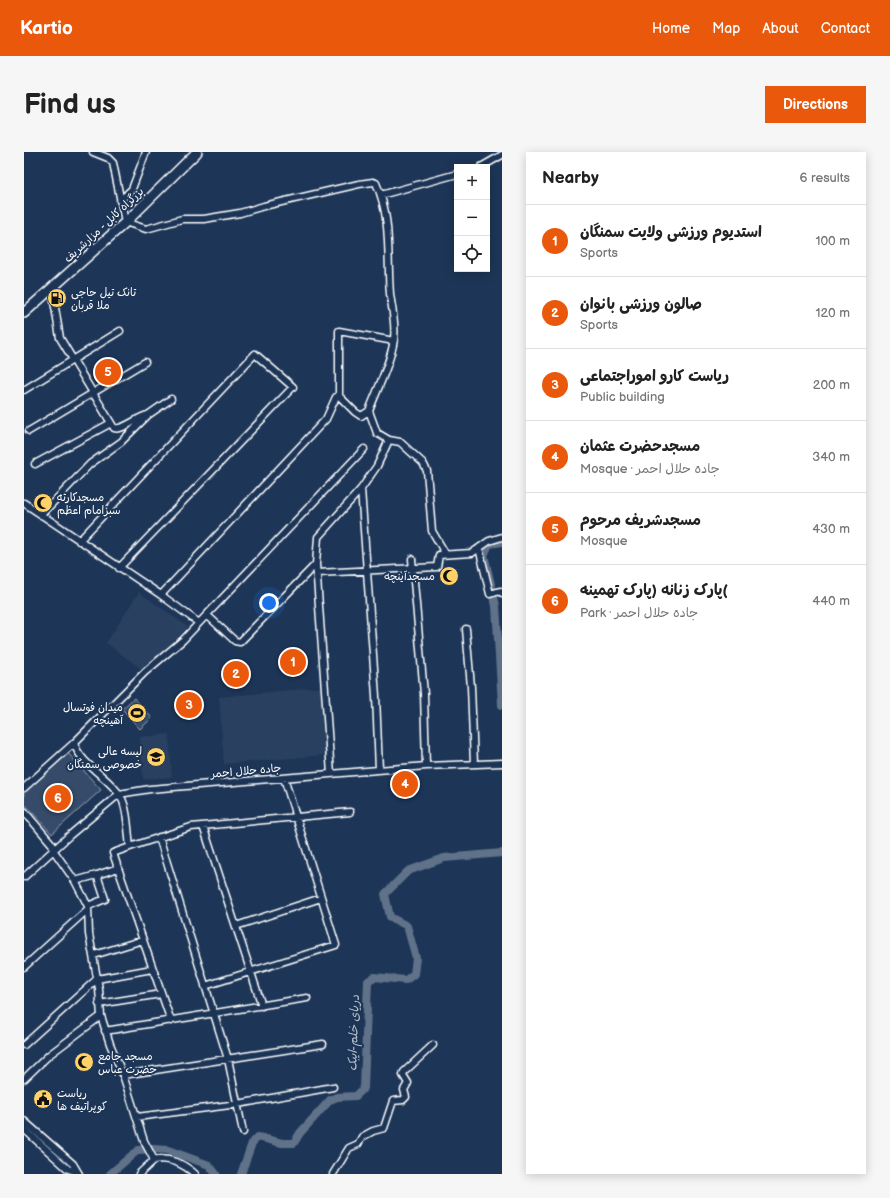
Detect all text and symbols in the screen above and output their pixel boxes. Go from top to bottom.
text: Kartio [20,17,73,40]
text: Home [652,20,690,37]
text: Map [712,20,740,37]
text: About [762,20,799,37]
text: Contact [821,20,870,37]
button: Directions [765,86,866,123]
text: Find us [24,88,116,121]
map controls [454,164,490,272]
button: + [454,164,490,200]
text: Nearby [542,168,599,188]
text: 6 results [800,170,850,186]
street label: بزرگراه کابل - مزارشریف [62,185,147,266]
button: − [454,200,490,236]
text: استدیوم ورزشی ولایت سمنگان [580,223,762,242]
text: 1 [552,233,558,249]
text: 100 m [815,233,850,249]
button: locate [454,236,490,272]
text: Sports [580,245,618,261]
place label: تانک تیل حاجی ملا قربان [71,286,137,313]
fuel station icon: تانک تیل حاجی ملا قربان [46,287,68,309]
text: صالون ورزشی بانوان [580,295,702,314]
text: 2 [551,305,559,321]
text: 120 m [815,305,850,321]
text: Sports [580,317,618,333]
pin: 5 [95,357,121,387]
text: ریاست کارو اموراجتماعی [580,367,729,386]
text: 3 [551,377,559,393]
text: 200 m [813,377,850,393]
text: Public building [580,389,665,405]
text: مسجدحضرت عثمان [580,437,700,456]
text: 4 [551,449,559,465]
text: 340 m [812,449,850,465]
text: Mosque · جاده حلال احمر [580,461,720,477]
place label: مسجدکارته سبزامام اعظم [57,491,121,519]
mosque icon: مسجدکارته سبزامام اعظم [32,492,54,514]
text: مسجدشریف مرحوم [580,511,701,530]
text: 5 [551,521,559,537]
text: 430 m [812,521,850,537]
text: Mosque [580,533,628,549]
mosque icon: مسجدآینچه [438,565,460,587]
place label: مسجدآینچه [384,570,435,583]
text: پارک زنانه (پارک تهمینه( [580,581,728,600]
your location [259,593,279,613]
text: 6 [551,593,559,609]
text: 440 m [812,593,850,609]
text: Park · جاده حلال احمر [580,605,698,621]
pin: 1 [280,647,306,677]
pin: 2 [223,659,249,689]
pin: 3 [176,690,202,720]
place label: میدان فوتسال آهینچه [63,701,124,727]
sports icon: میدان فوتسال آهینچه [126,702,148,724]
place label: لیسه عالی خصوصی سمنگان [67,745,142,772]
school or university icon: لیسه عالی خصوصی سمنگان [145,746,167,768]
street label: جاده حلال احمر [209,761,282,781]
pin: 4 [392,769,418,799]
pin: 6 [45,783,71,813]
water label: دریای خلم-ایبک [345,994,365,1072]
place label: مسجد جامع حضرت عباس [98,1050,157,1077]
mosque icon: مسجد جامع حضرت عباس [73,1051,95,1073]
place label: ریاست کوپراتیف ها [57,1087,107,1114]
public building icon: ریاست کوپراتیف ها [32,1088,54,1110]

